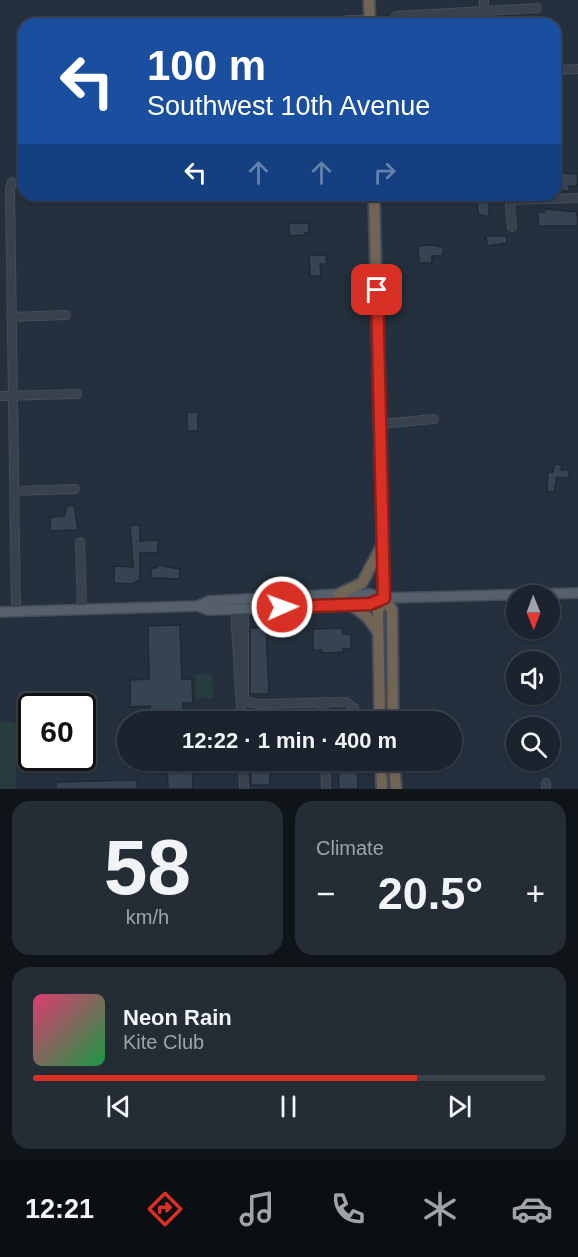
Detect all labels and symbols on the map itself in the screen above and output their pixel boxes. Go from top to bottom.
pin [351,264,402,315]
position arrow [250,575,314,639]
north arrow [506,585,560,639]
speed limit sign: 60 [18,693,96,771]

